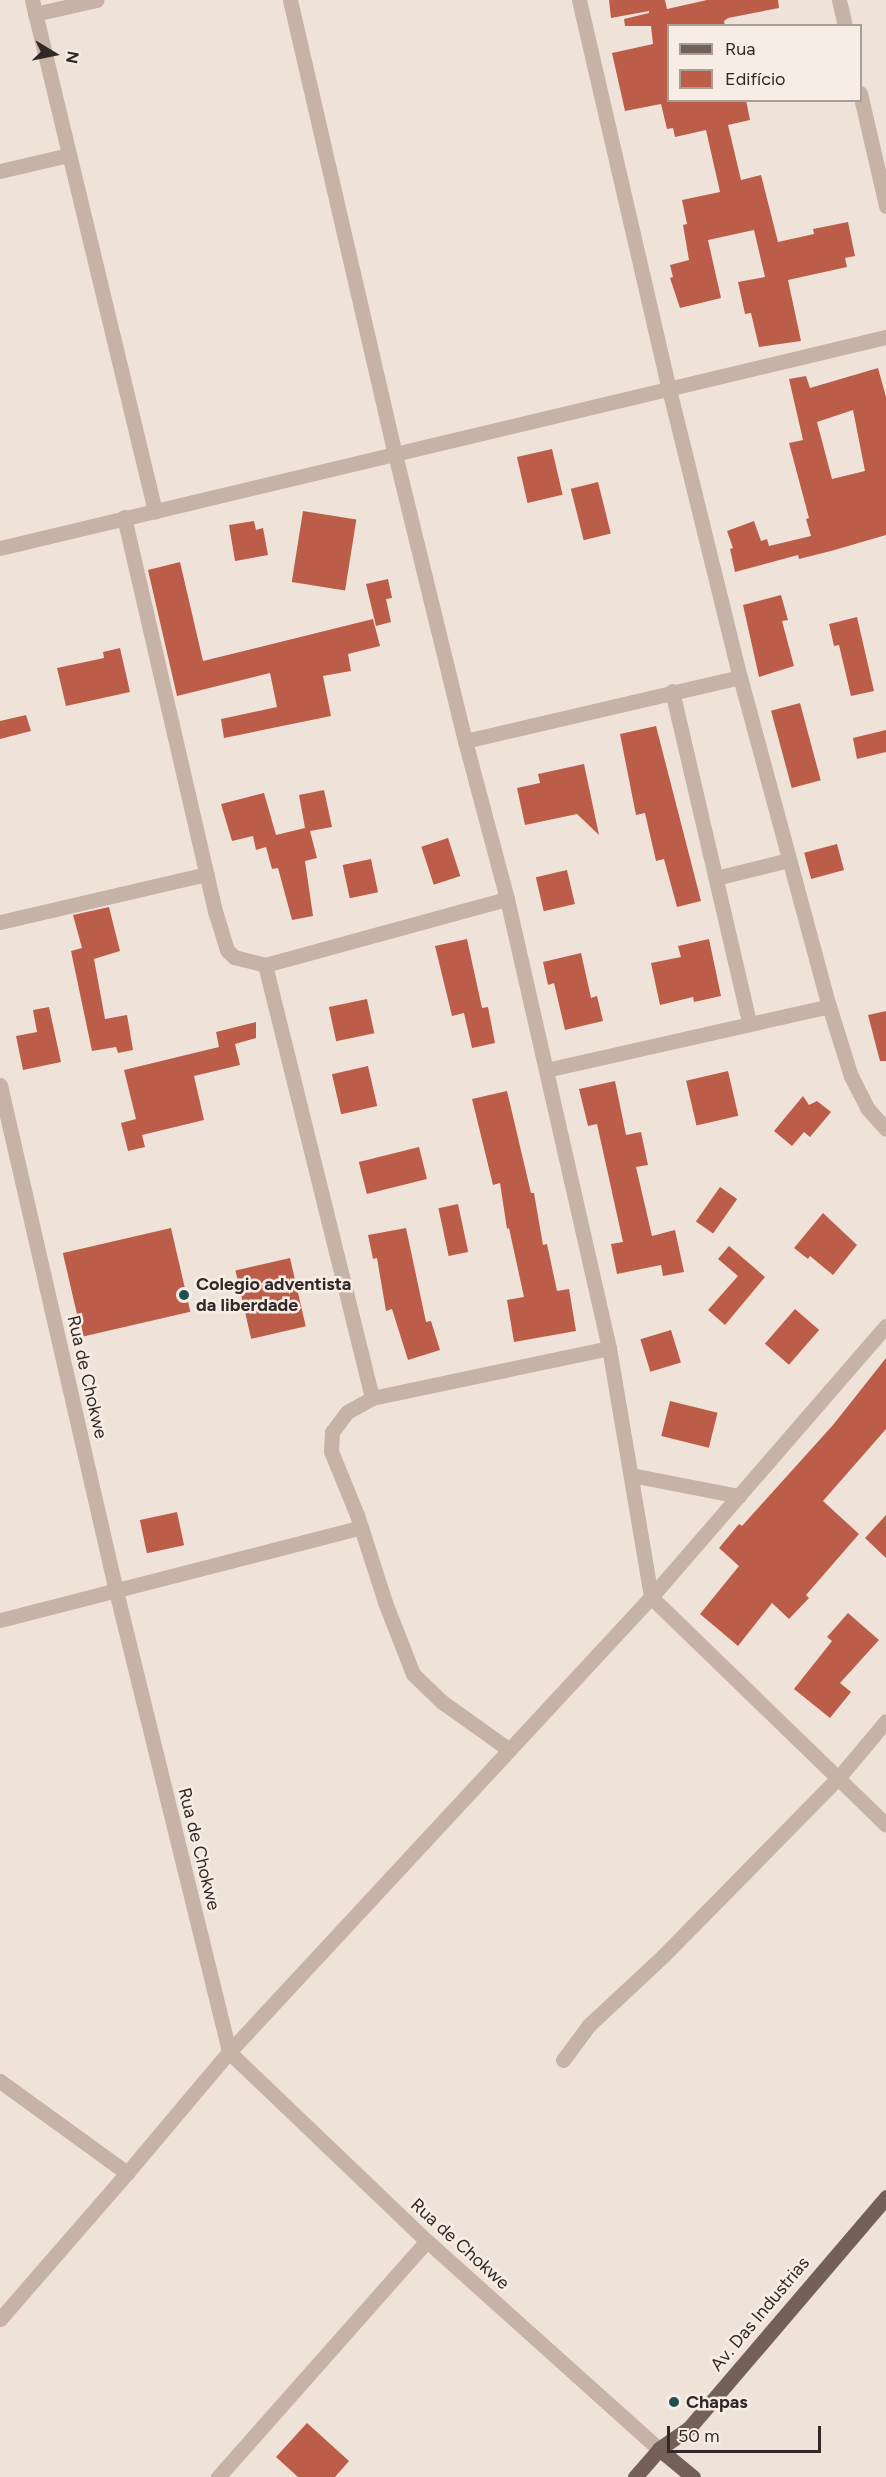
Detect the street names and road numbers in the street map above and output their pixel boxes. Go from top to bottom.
street label: Rua de Chokwe [62,1313,112,1441]
street label: Rua de Chokwe [173,1785,225,1913]
street label: Rua de Chokwe [406,2194,514,2294]
street label: Av. Das Industrias [706,2252,814,2376]

